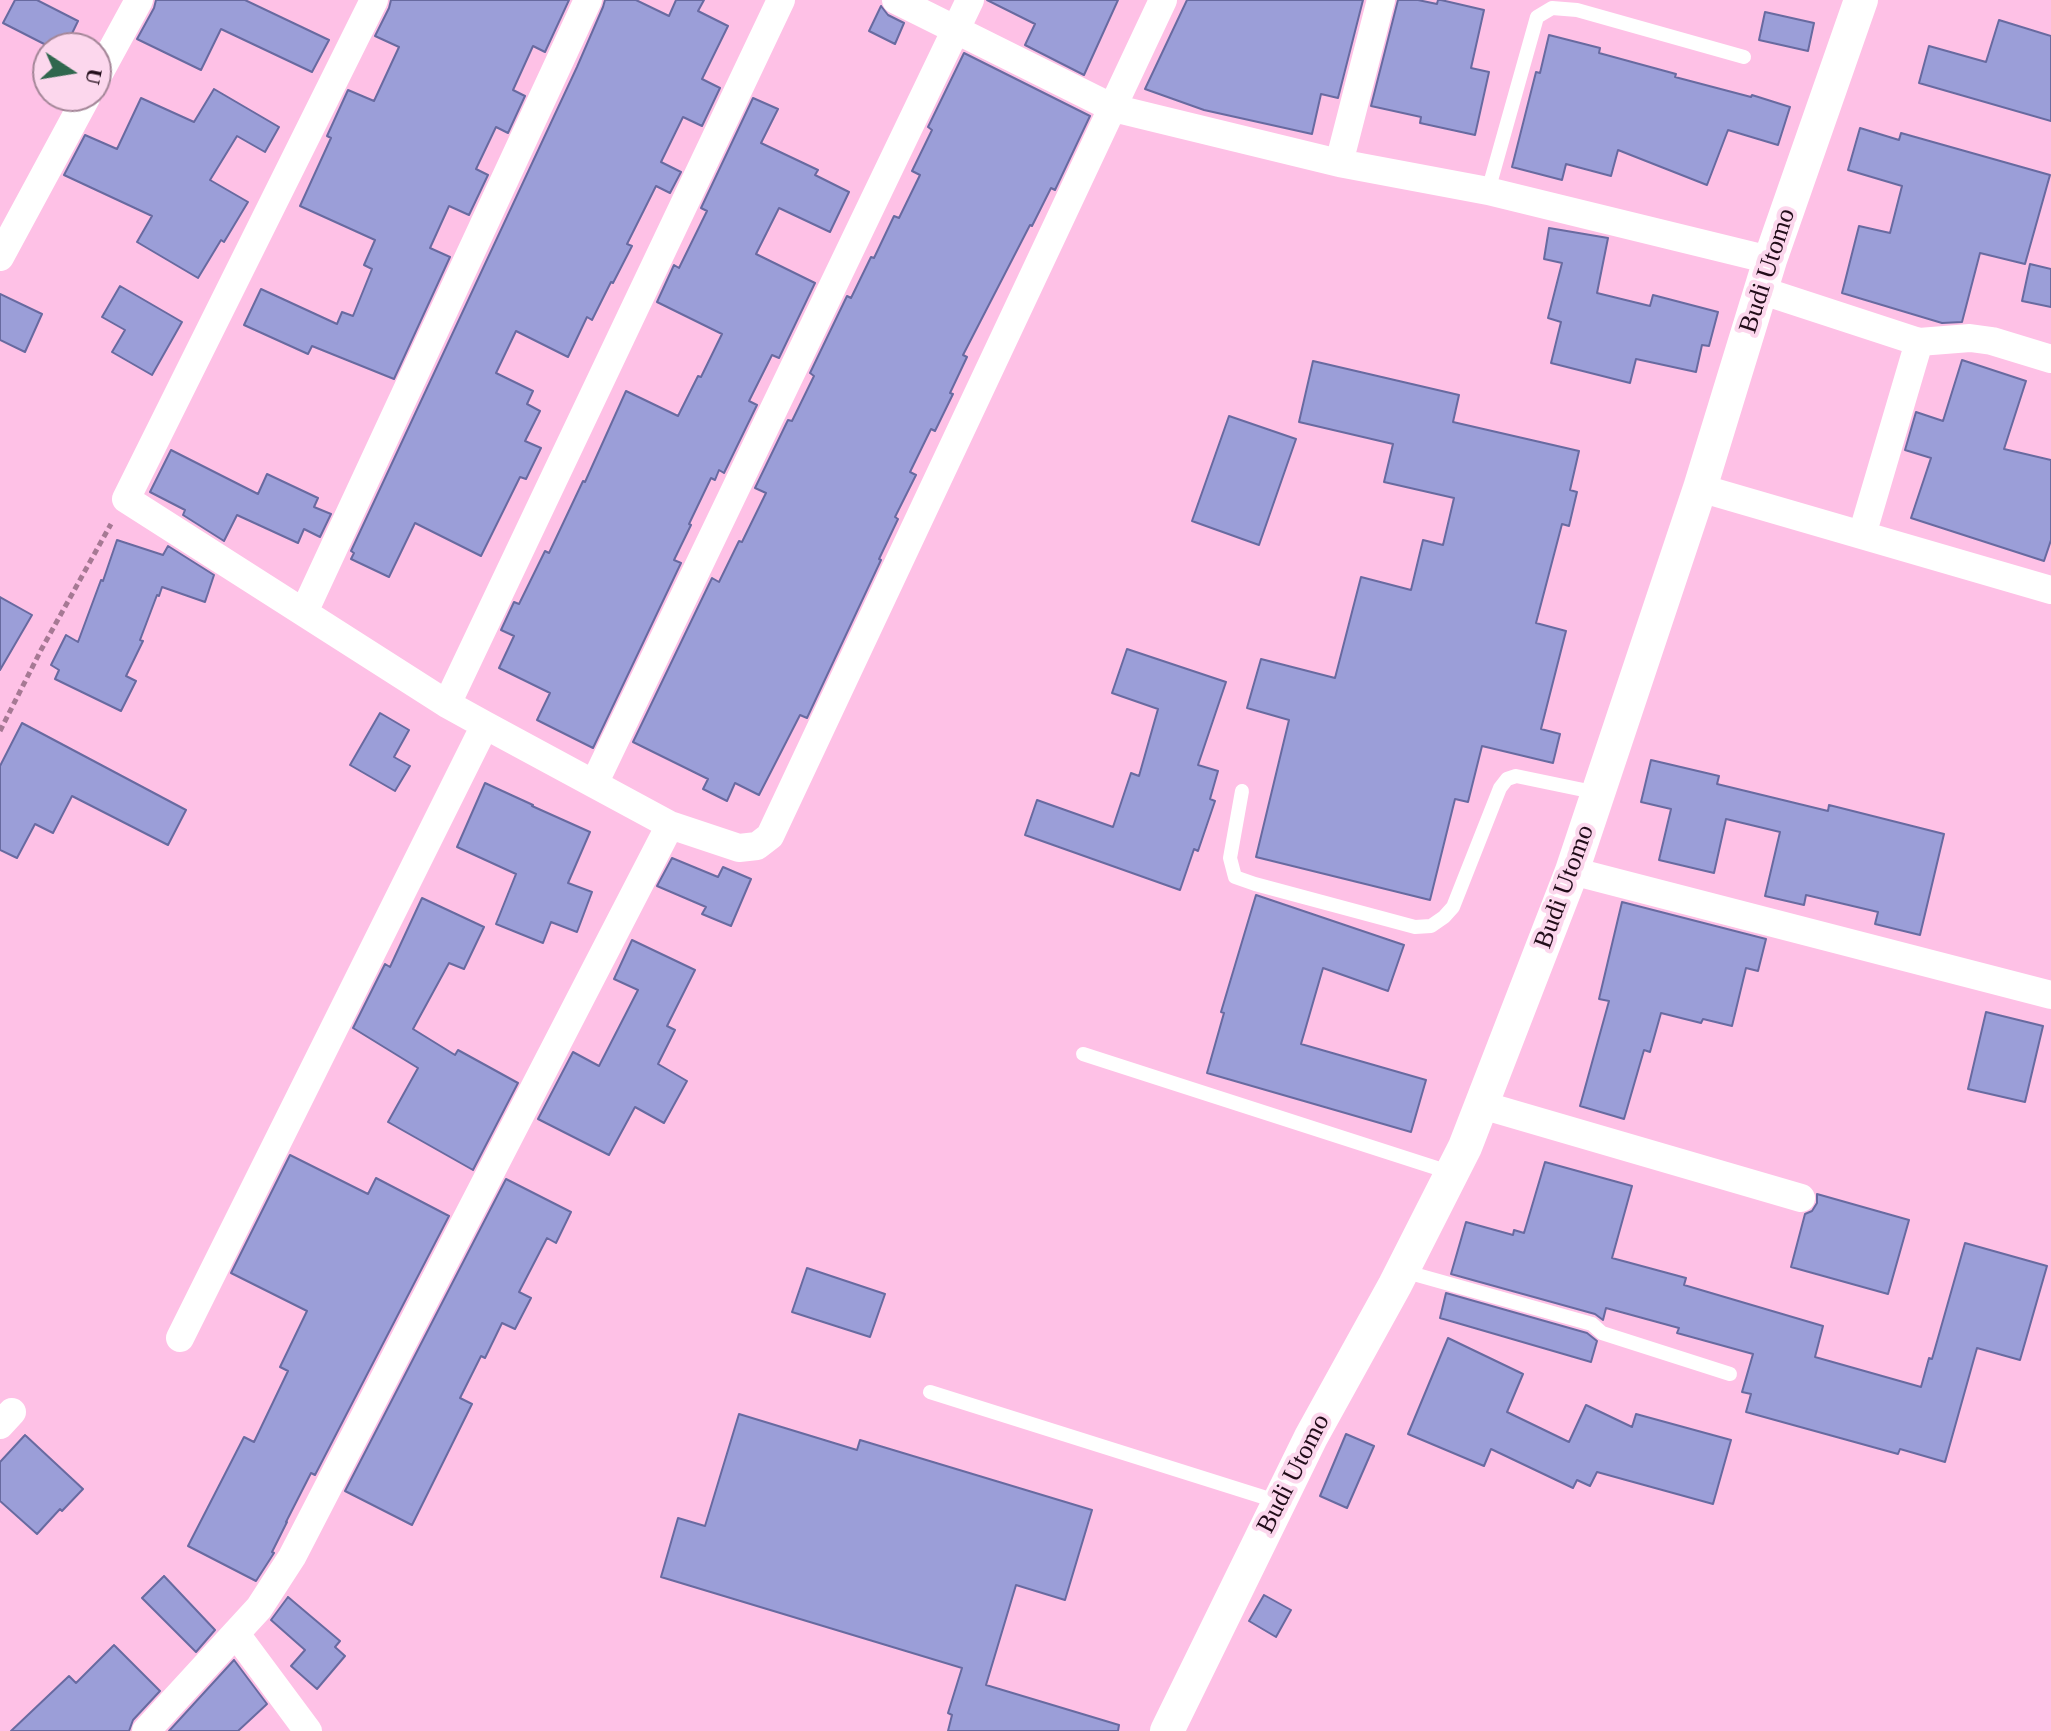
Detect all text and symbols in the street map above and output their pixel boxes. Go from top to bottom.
north arrow [32,32,112,112]
text: U [80,66,108,87]
street label: Budi Utomo [1733,205,1803,337]
street label: Budi Utomo [1528,821,1602,953]
street label: Budi Utomo [1251,1409,1337,1539]

